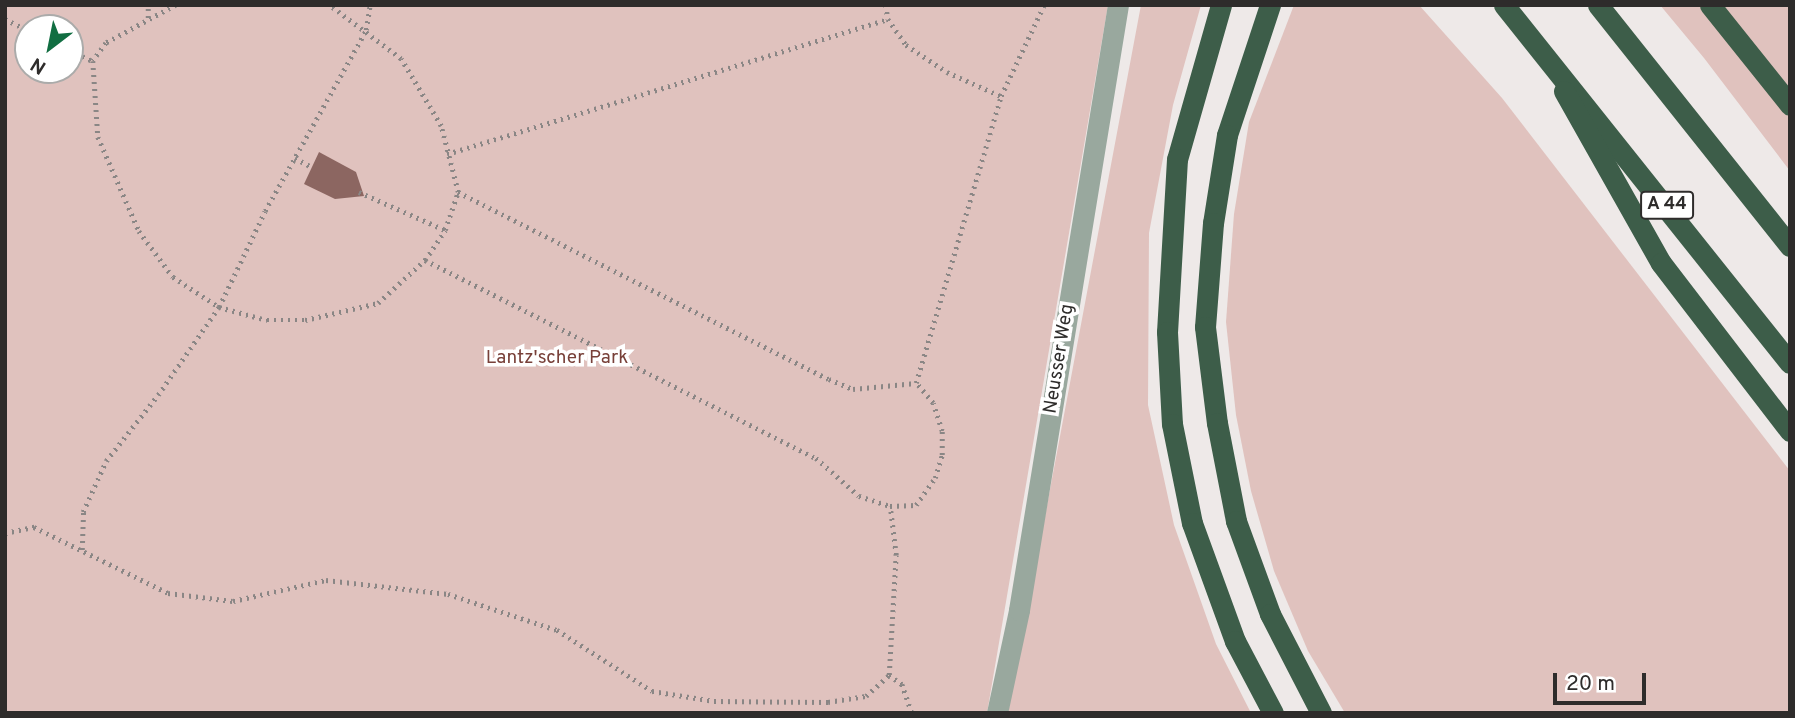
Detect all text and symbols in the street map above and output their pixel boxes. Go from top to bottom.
north arrow [14,14,84,84]
text: N [27,51,51,79]
road number: A 44 [1639,190,1695,220]
street label: Neusser Weg [1040,302,1080,416]
park label: Lantz'scher Park [486,348,628,370]
scale bar [1557,658,1650,702]
text: 20 m [1566,671,1615,698]

